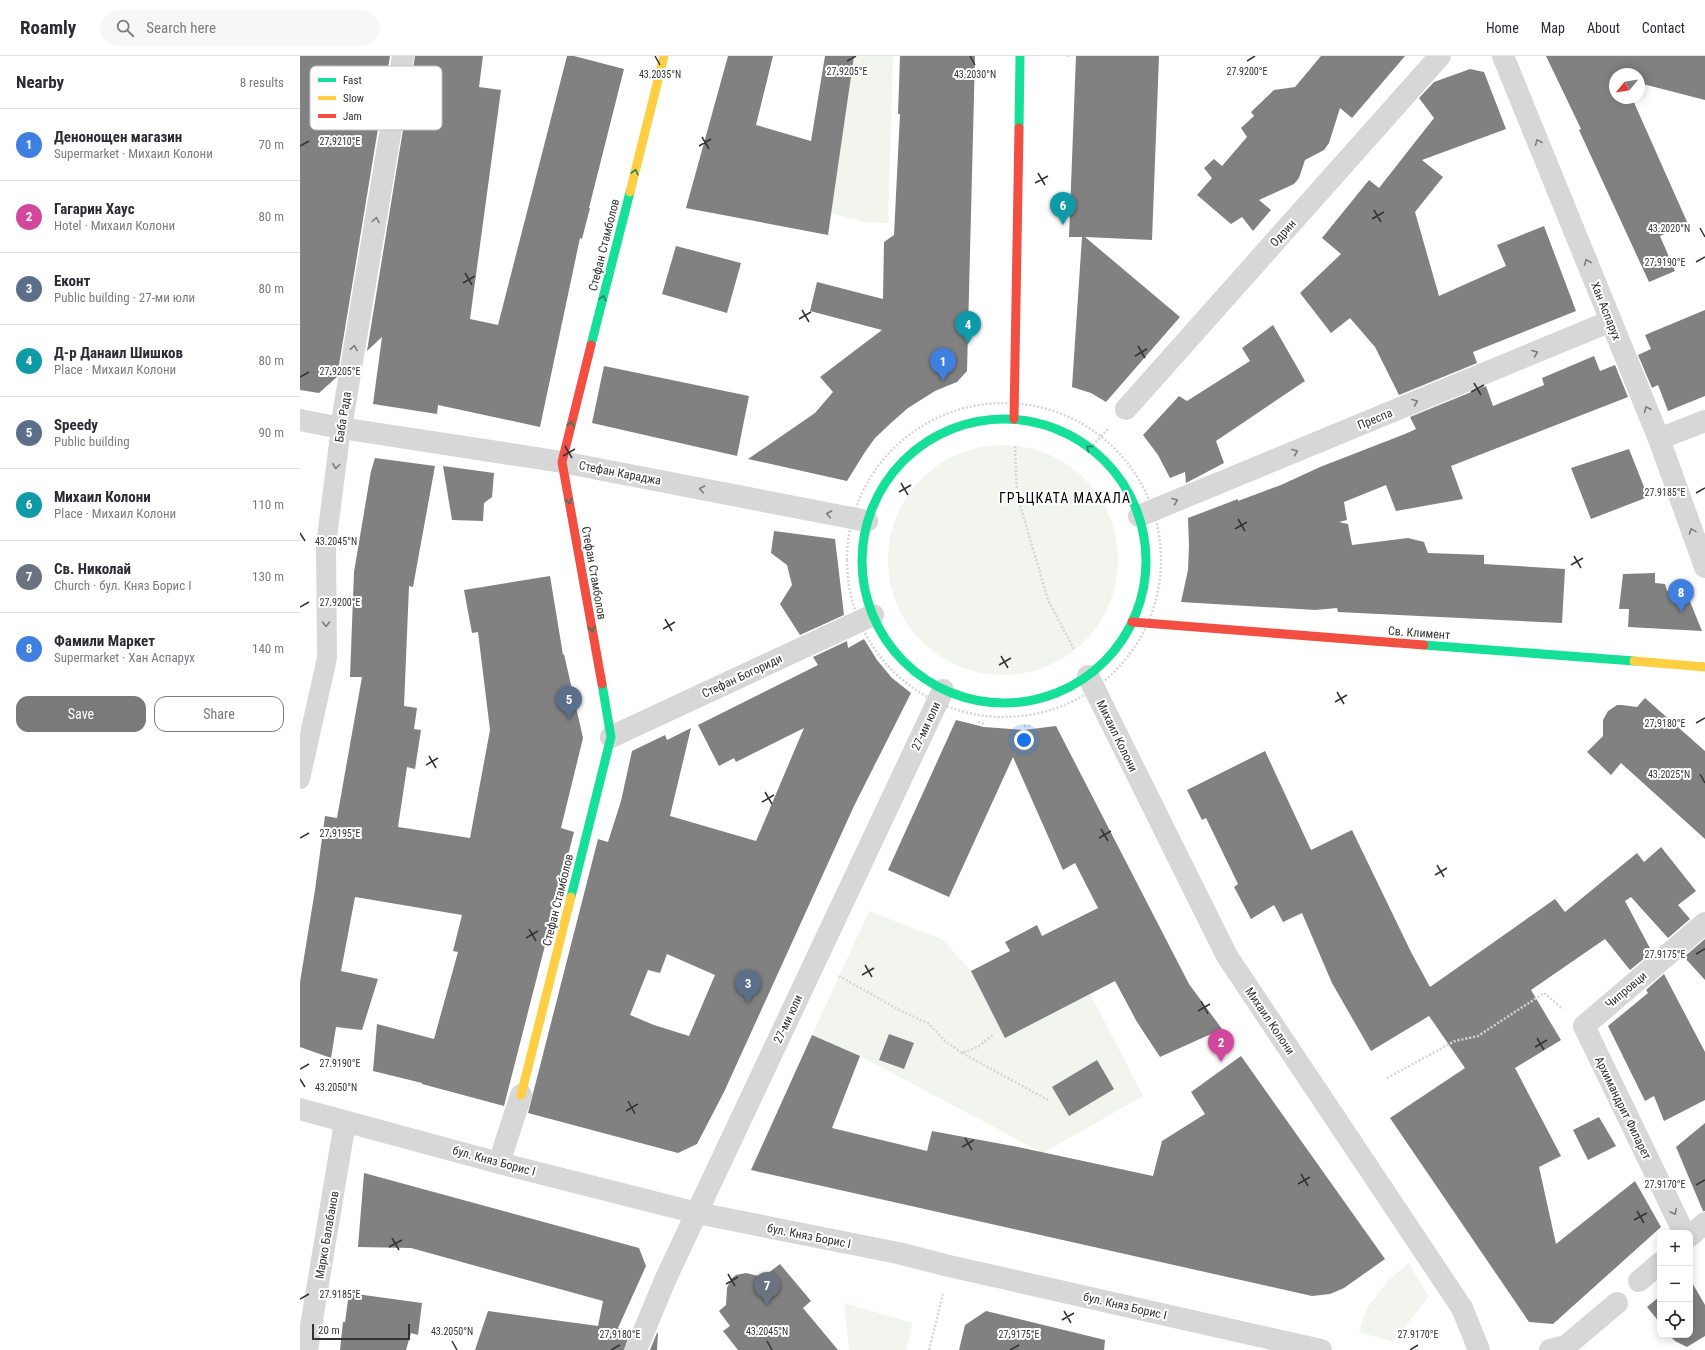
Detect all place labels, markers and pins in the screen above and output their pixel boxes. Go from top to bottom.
pin: 6 [1050,192,1076,225]
pin: 4 [955,311,981,344]
pin: 1 [930,348,956,381]
pin: 8 [1668,579,1694,612]
pin: 5 [556,686,582,719]
pin: 3 [735,970,761,1003]
pin: 2 [1208,1029,1234,1062]
pin: 7 [754,1272,780,1305]

